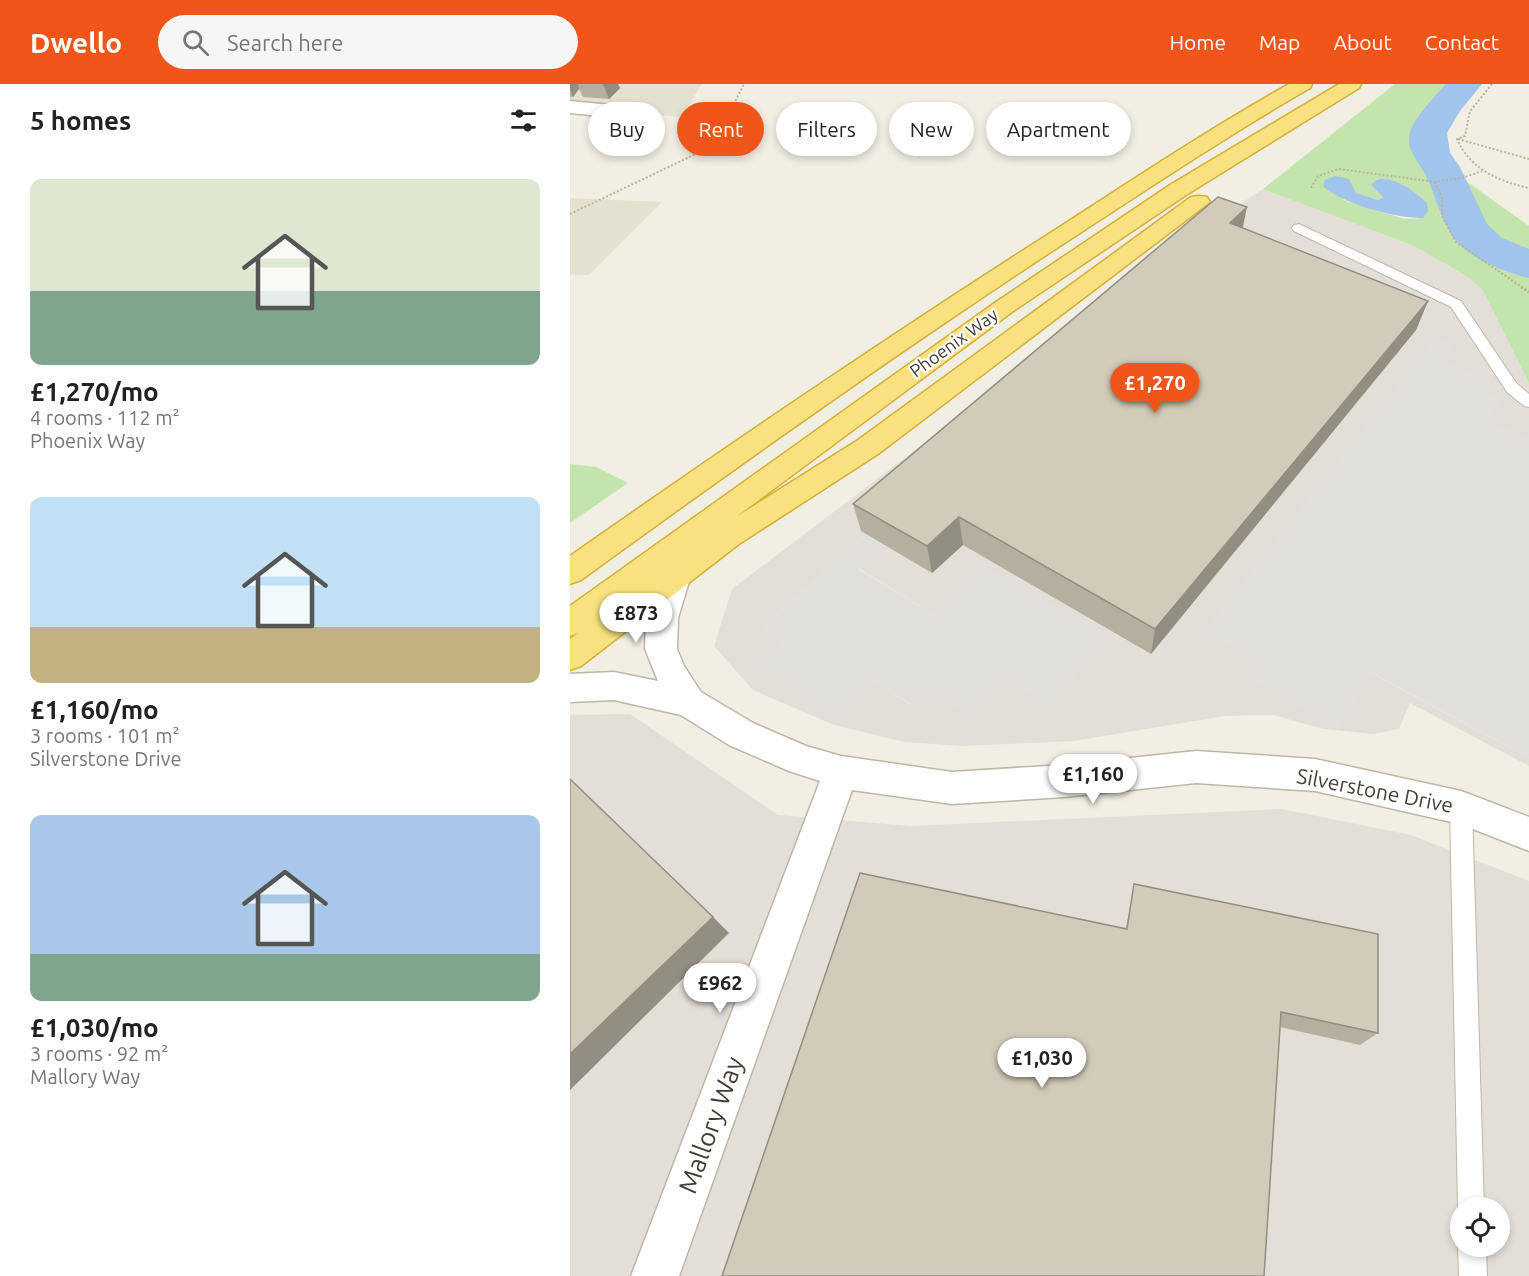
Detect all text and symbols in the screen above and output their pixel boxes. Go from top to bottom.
search box [158,15,578,69]
icon: search [179,26,212,59]
text: Dwello [30,27,122,58]
text: Search here [227,30,343,55]
text: Home [1169,30,1226,54]
text: Map [1259,30,1300,54]
text: About [1333,30,1392,54]
text: Contact [1425,30,1499,54]
chip: Buy [588,102,665,156]
chip: Rent [677,102,764,156]
chip: Filters [776,102,877,156]
chip: New [889,102,974,156]
chip: Apartment [986,102,1131,156]
icon: filters [507,104,540,137]
text: 5 homes [30,106,131,135]
icon: home [231,218,339,326]
street label: Phoenix Way [906,303,1001,381]
pin: £1,270 [1106,363,1204,414]
text: £1,270 [1124,371,1186,394]
text: £1,270/mo [30,377,159,406]
text: 4 rooms · 112 m² [30,406,180,429]
text: Phoenix Way [30,429,145,452]
icon: home [231,536,339,644]
pin: £873 [600,593,672,644]
text: £873 [613,601,659,624]
text: £1,160/mo [30,695,159,724]
text: 3 rooms · 101 m² [30,724,180,747]
text: Silverstone Drive [30,747,181,770]
pin: £1,160 [1044,754,1142,805]
text: £1,160 [1062,762,1124,785]
street label: Silverstone Drive [1295,763,1456,817]
icon: home [231,854,339,962]
pin: £962 [684,963,756,1014]
text: £962 [697,971,743,994]
text: £1,030/mo [30,1013,159,1042]
pin: £1,030 [993,1038,1091,1089]
text: 3 rooms · 92 m² [30,1042,168,1065]
text: £1,030 [1011,1046,1073,1069]
street label: Mallory Way [672,1053,749,1197]
text: Mallory Way [30,1065,140,1088]
map controls [1450,1197,1510,1257]
button: locate [1450,1197,1510,1257]

